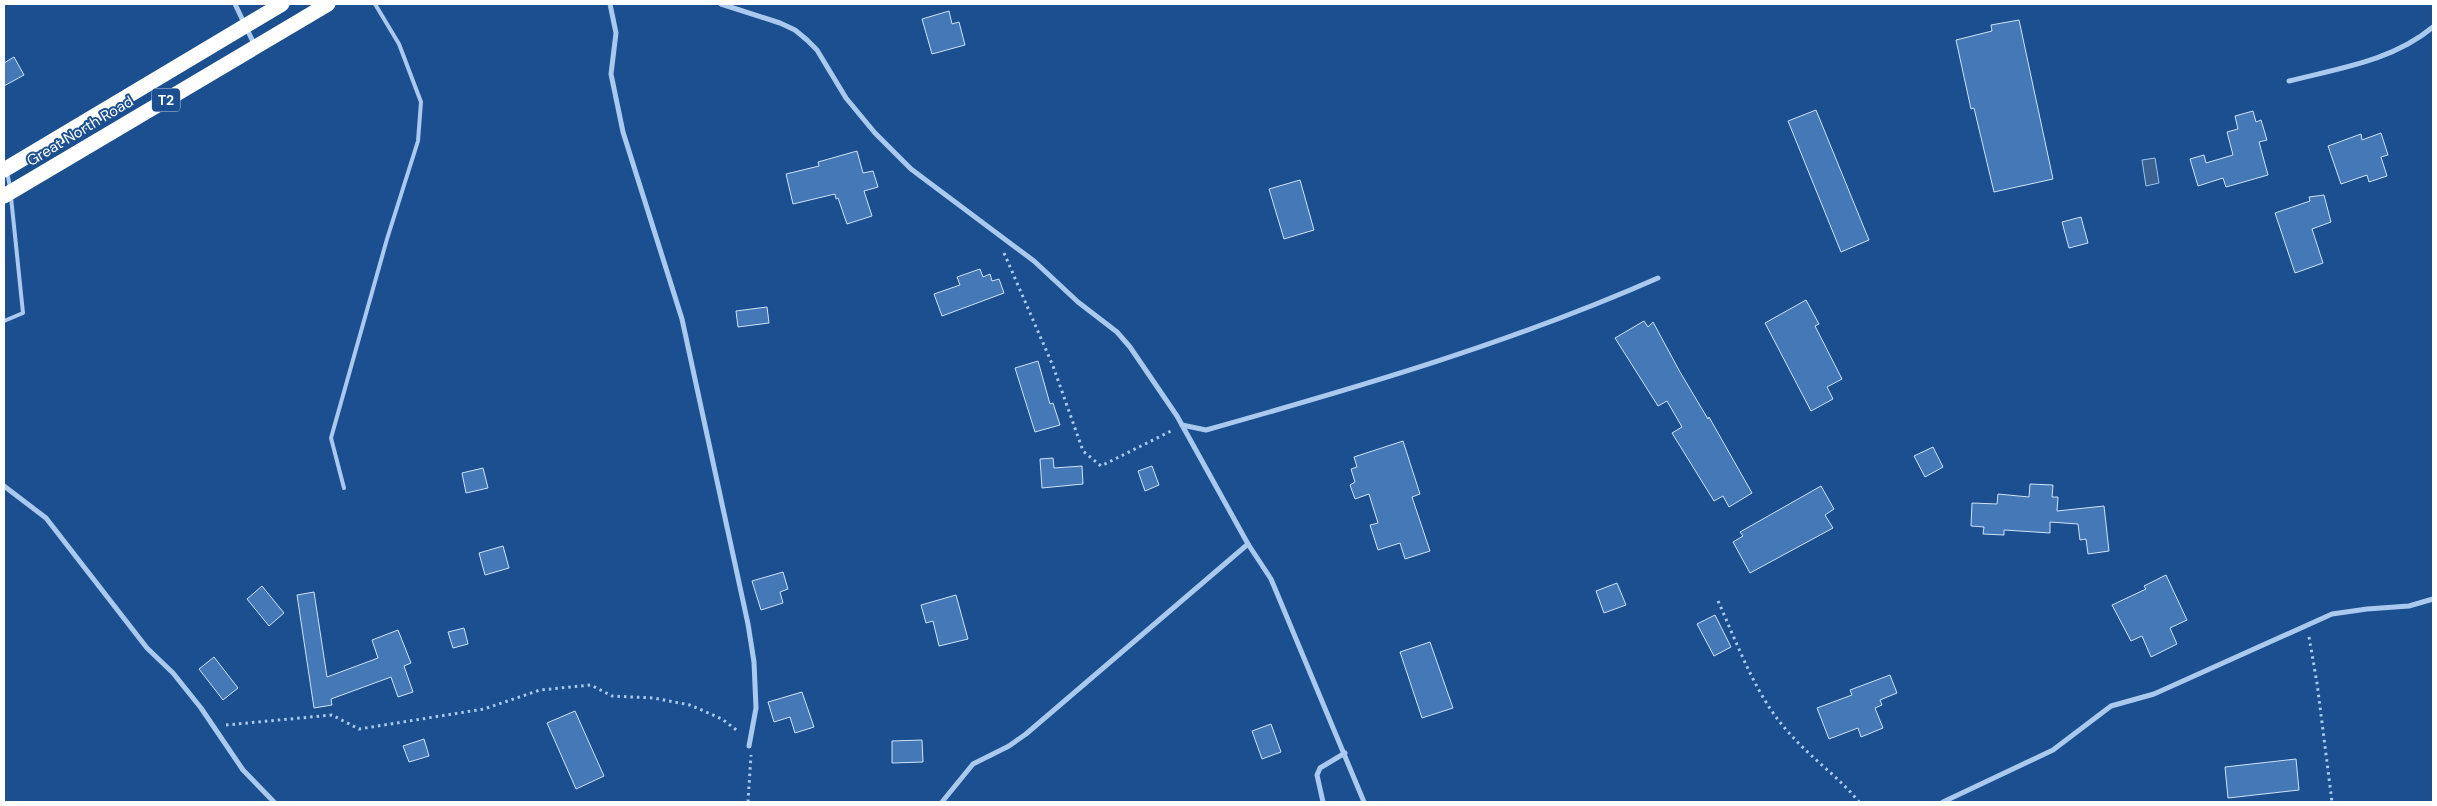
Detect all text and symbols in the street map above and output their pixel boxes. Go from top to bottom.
road number: T2 [152,88,180,112]
street label: Great North Road [23,91,137,171]

